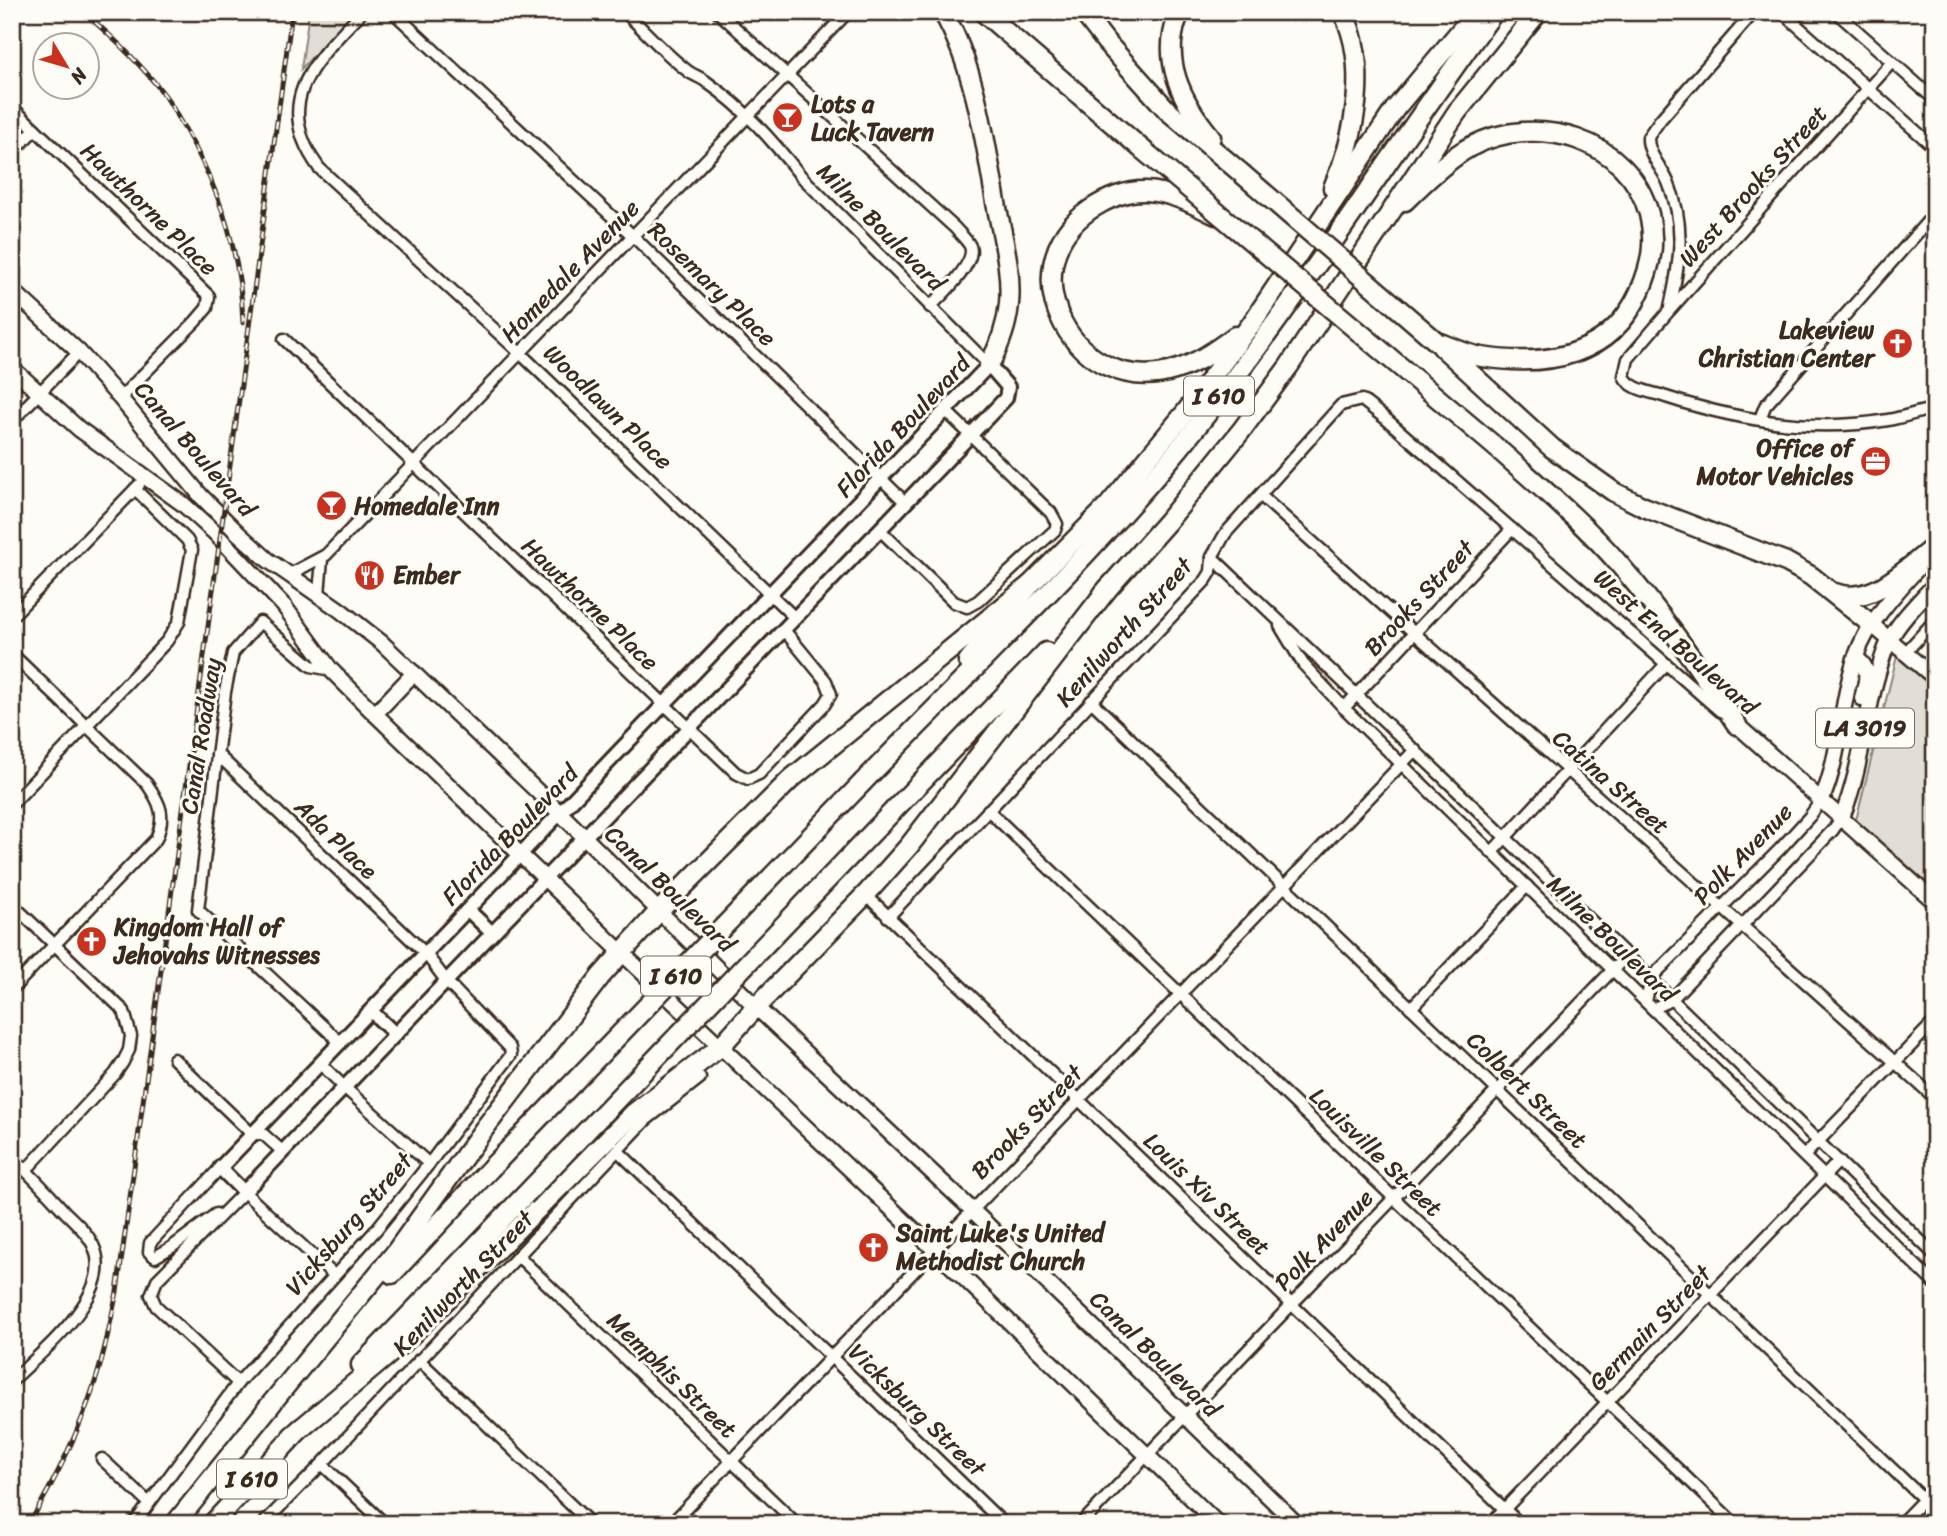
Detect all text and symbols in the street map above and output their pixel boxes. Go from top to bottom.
north arrow [32,32,102,102]
text: N [61,60,97,92]
place label: Lots a Luck Tavern [811,83,934,153]
street label: West Brooks Street [1668,95,1838,277]
bar icon: Lots a Luck Tavern [771,101,805,135]
street label: Hawthorne Place [70,132,228,286]
street label: Milne Boulevard [806,152,957,303]
street label: Homedale Avenue [490,189,650,353]
street label: Rosemary Place [637,211,787,357]
place label: Lakeview Christian Center [1698,309,1876,379]
church icon: Lakeview Christian Center [1880,327,1914,361]
street label: Woodlawn Place [533,334,683,480]
street label: Florida Boulevard [825,343,983,508]
street label: Canal Boulevard [123,371,268,528]
road number: I 610 [1184,376,1254,416]
place label: Office of Motor Vehicles [1695,427,1857,497]
office icon: Office of Motor Vehicles [1859,445,1893,479]
place label: Homedale Inn [354,485,500,527]
bar icon: Homedale Inn [314,489,348,523]
street label: Hawthorne Place [511,527,669,681]
street label: Brooks Street [1353,529,1486,666]
street label: Kenilworth Street [1045,546,1204,717]
place label: Ember [393,554,462,596]
restaurant icon: Ember [353,558,387,592]
street label: West End Boulevard [1584,558,1769,727]
street label: Canal Roadway [168,654,234,817]
road number: LA 3019 [1816,708,1914,748]
street label: Catina Street [1542,719,1680,845]
street label: Florida Boulevard [431,753,591,916]
street label: Ada Place [283,787,388,890]
street label: Polk Avenue [1683,793,1803,915]
street label: Canal Boulevard [594,815,747,964]
street label: Milne Boulevard [1536,865,1689,1014]
place label: Kingdom Hall of Jehovahs Witnesses [112,906,321,976]
church icon: Kingdom Hall of Jehovahs Witnesses [74,924,108,958]
road number: I 610 [641,956,711,995]
street label: Colbert Street [1456,1021,1598,1159]
street label: Brooks Street [961,1053,1094,1190]
street label: Louisville Street [1299,1077,1453,1227]
street label: Louis Xiv Street [1133,1122,1281,1266]
street label: Vicksburg Street [274,1142,425,1305]
street label: Polk Avenue [1264,1179,1384,1301]
street label: Kenilworth Street [382,1199,545,1366]
place label: Saint Luke's United Methodist Church [895,1212,1106,1282]
church icon: Saint Luke's United Methodist Church [856,1230,890,1264]
street label: Germain Street [1578,1254,1723,1401]
street label: Canal Boulevard [1079,1280,1232,1429]
street label: Memphis Street [597,1301,747,1449]
street label: Vicksburg Street [838,1333,997,1488]
road number: I 610 [217,1460,287,1498]

